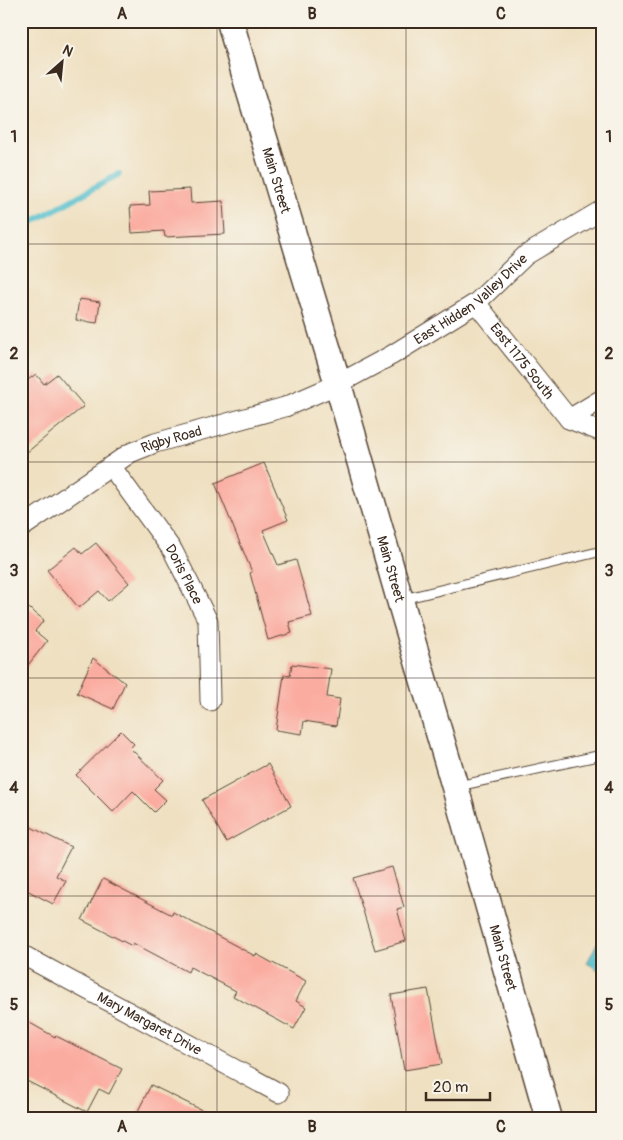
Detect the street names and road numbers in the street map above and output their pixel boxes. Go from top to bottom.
street label: Main Street [259,145,295,216]
street label: East Hidden Valley Drive [411,250,531,348]
street label: East 1175 South [487,319,558,402]
street label: Rigby Road [138,422,204,456]
street label: Main Street [373,534,409,604]
street label: Doris Place [162,541,207,607]
street label: Main Street [486,923,521,993]
street label: Mary Margaret Drive [94,988,205,1058]

